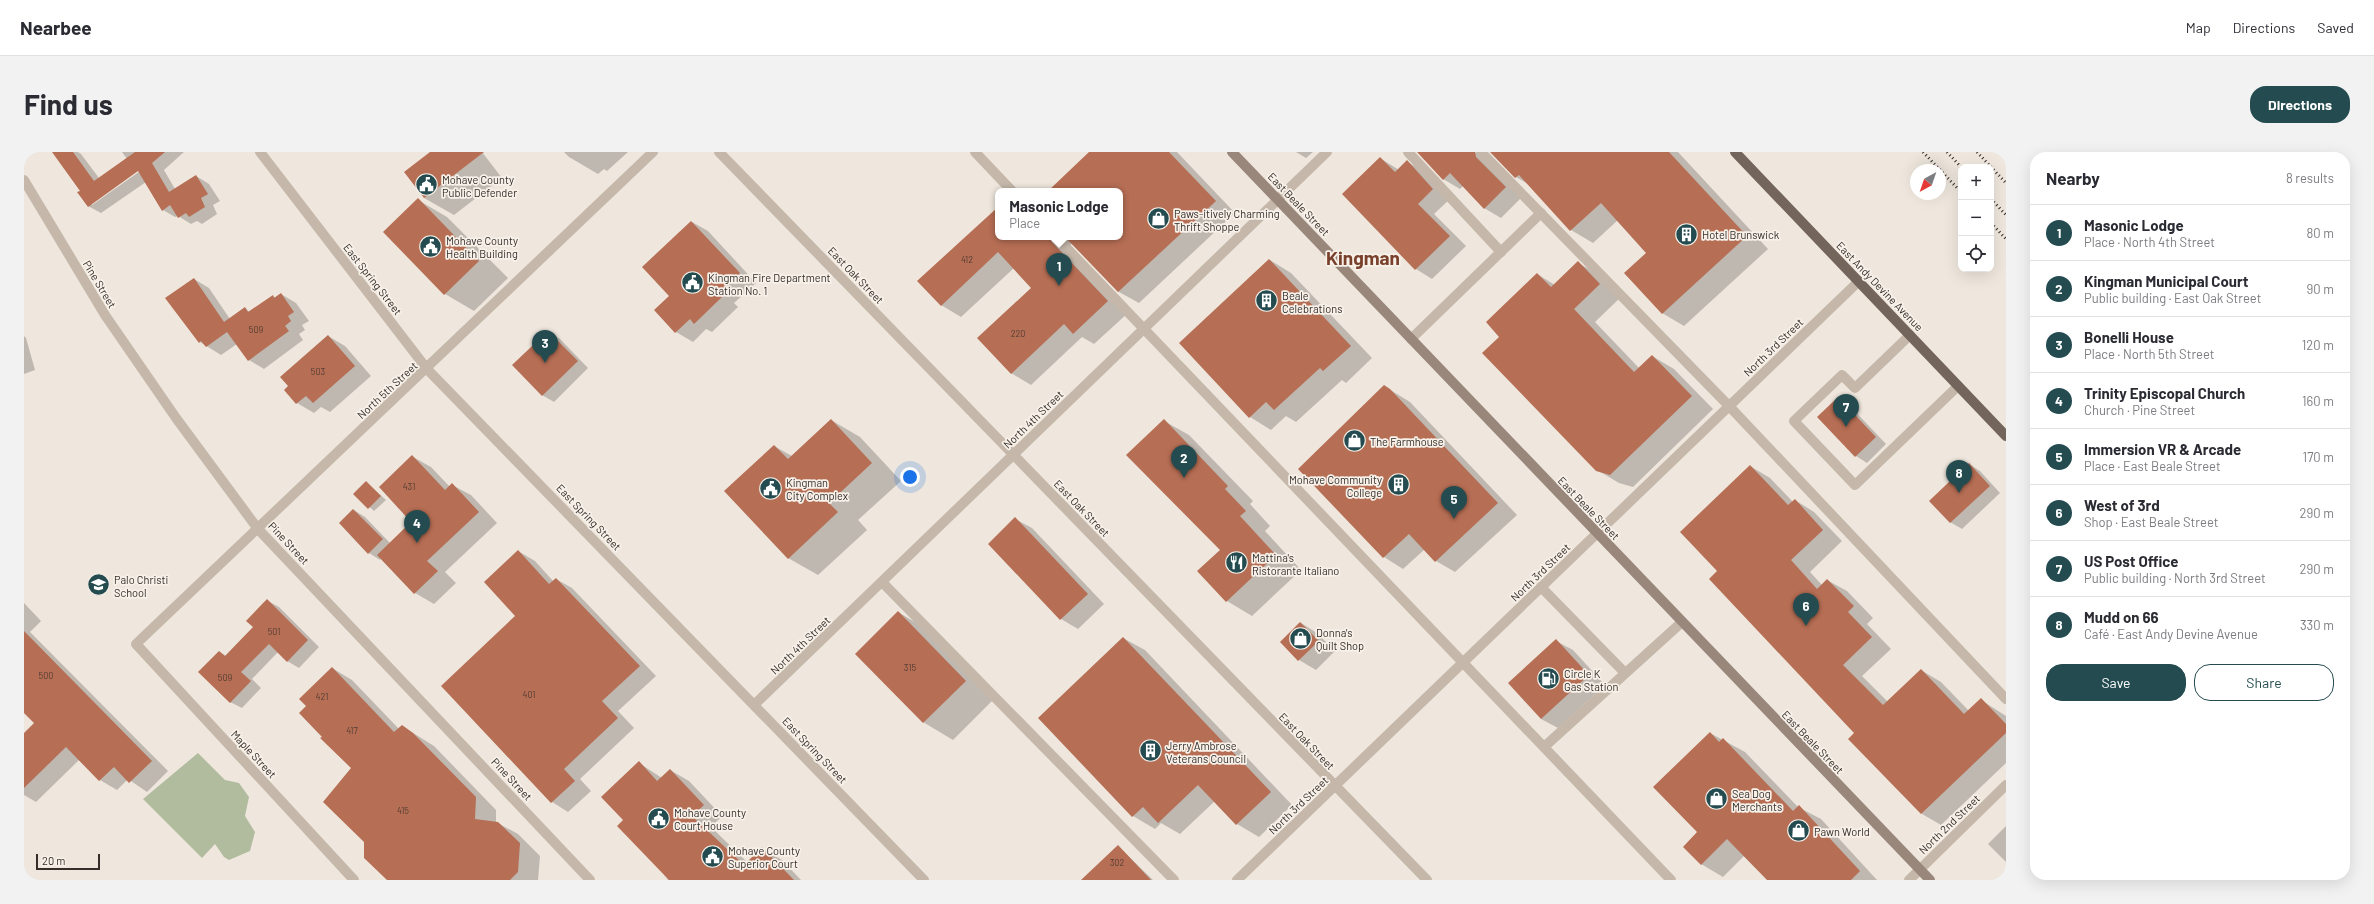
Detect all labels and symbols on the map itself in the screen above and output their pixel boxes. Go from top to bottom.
north arrow [1910,164,1946,200]
street label: East Beale Street [1266,170,1332,238]
public building icon: Mohave County Public Defender [414,172,440,198]
place label: Mohave County Public Defender [442,173,517,199]
shop icon: Paws-itively Charming Thrift Shoppe [1146,206,1172,232]
place label: Paws-itively Charming Thrift Shoppe [1174,207,1280,233]
building icon: Hotel Brunswick [1674,221,1700,247]
place label: Hotel Brunswick [1702,228,1780,241]
public building icon: Mohave County Health Building [418,233,444,259]
place label: Mohave County Health Building [446,234,518,260]
street label: East Andy Devine Avenue [1834,239,1926,333]
street label: East Spring Street [341,241,405,317]
street label: East Oak Street [826,244,886,306]
district label: Kingman [1326,246,1400,269]
pin: 1 [1046,253,1072,286]
house number: 412 [961,254,973,265]
street label: Pine Street [81,258,119,310]
public building icon: Kingman Fire Department Station No. 1 [680,270,706,296]
place label: Kingman Fire Department Station No. 1 [708,271,831,297]
building icon: Beale Celebrations [1253,288,1279,314]
place label: Beale Celebrations [1282,289,1343,315]
street label: North 3rd Street [1741,315,1805,379]
house number: 509 [249,324,264,335]
house number: 220 [1011,328,1025,339]
pin: 3 [532,330,558,363]
street label: North 5th Street [354,359,420,421]
house number: 503 [311,366,326,377]
street label: North 4th Street [1000,387,1066,451]
pin: 7 [1833,394,1859,427]
shop icon: The Farmhouse [1342,428,1368,454]
place label: The Farmhouse [1370,435,1444,448]
pin: 2 [1171,445,1197,478]
pin: 8 [1946,460,1972,493]
your location [900,467,920,487]
building icon: Mohave Community College [1385,472,1411,498]
place label: Mohave Community College [1289,473,1382,499]
street label: East Beale Street [1556,474,1622,542]
public building icon: Kingman City Complex [758,475,784,501]
place label: Kingman City Complex [786,476,848,502]
street label: East Oak Street [1052,477,1112,539]
house number: 431 [403,481,415,492]
street label: East Spring Street [554,481,624,553]
pin: 5 [1441,486,1467,519]
pin: 4 [404,510,430,543]
street label: Pine Street [266,519,312,567]
street label: North 3rd Street [1508,540,1572,604]
restaurant icon: Mattina's Ristorante Italiano [1224,550,1250,576]
place label: Mattina's Ristorante Italiano [1252,551,1339,577]
school or university icon: Palo Christi School [86,572,112,598]
place label: Palo Christi School [114,573,169,599]
pin: 6 [1793,593,1819,626]
street label: North 4th Street [767,613,833,677]
shop icon: Donna's Quilt Shop [1287,625,1313,651]
house number: 501 [268,626,280,637]
place label: Donna's Quilt Shop [1316,626,1364,652]
house number: 315 [904,662,917,673]
fuel station icon: Circle K Gas Station [1535,666,1561,692]
place label: Circle K Gas Station [1564,667,1619,693]
house number: 500 [39,670,53,681]
house number: 509 [218,672,233,683]
house number: 401 [523,689,535,700]
house number: 421 [316,691,328,702]
street label: East Beale Street [1780,708,1846,776]
street label: East Oak Street [1277,710,1337,772]
street label: East Spring Street [780,714,850,786]
house number: 417 [346,725,359,736]
street label: Maple Street [229,728,279,780]
building icon: Jerry Ambrose Veterans Council [1138,738,1164,764]
place label: Jerry Ambrose Veterans Council [1166,739,1246,765]
street label: Pine Street [489,755,535,803]
street label: North 3rd Street [1266,773,1330,837]
shop icon: Sea Dog Merchants [1704,786,1730,812]
place label: Sea Dog Merchants [1732,787,1782,813]
street label: North 2nd Street [1916,792,1982,856]
house number: 415 [397,805,409,816]
public building icon: Mohave County Court House [645,805,671,831]
place label: Mohave County Court House [674,806,746,832]
shop icon: Pawn World [1785,818,1811,844]
place label: Pawn World [1814,825,1870,838]
public building icon: Mohave County Superior Court [699,843,725,869]
place label: Mohave County Superior Court [728,844,800,870]
scale bar [36,852,100,871]
house number: 302 [1110,857,1124,868]

